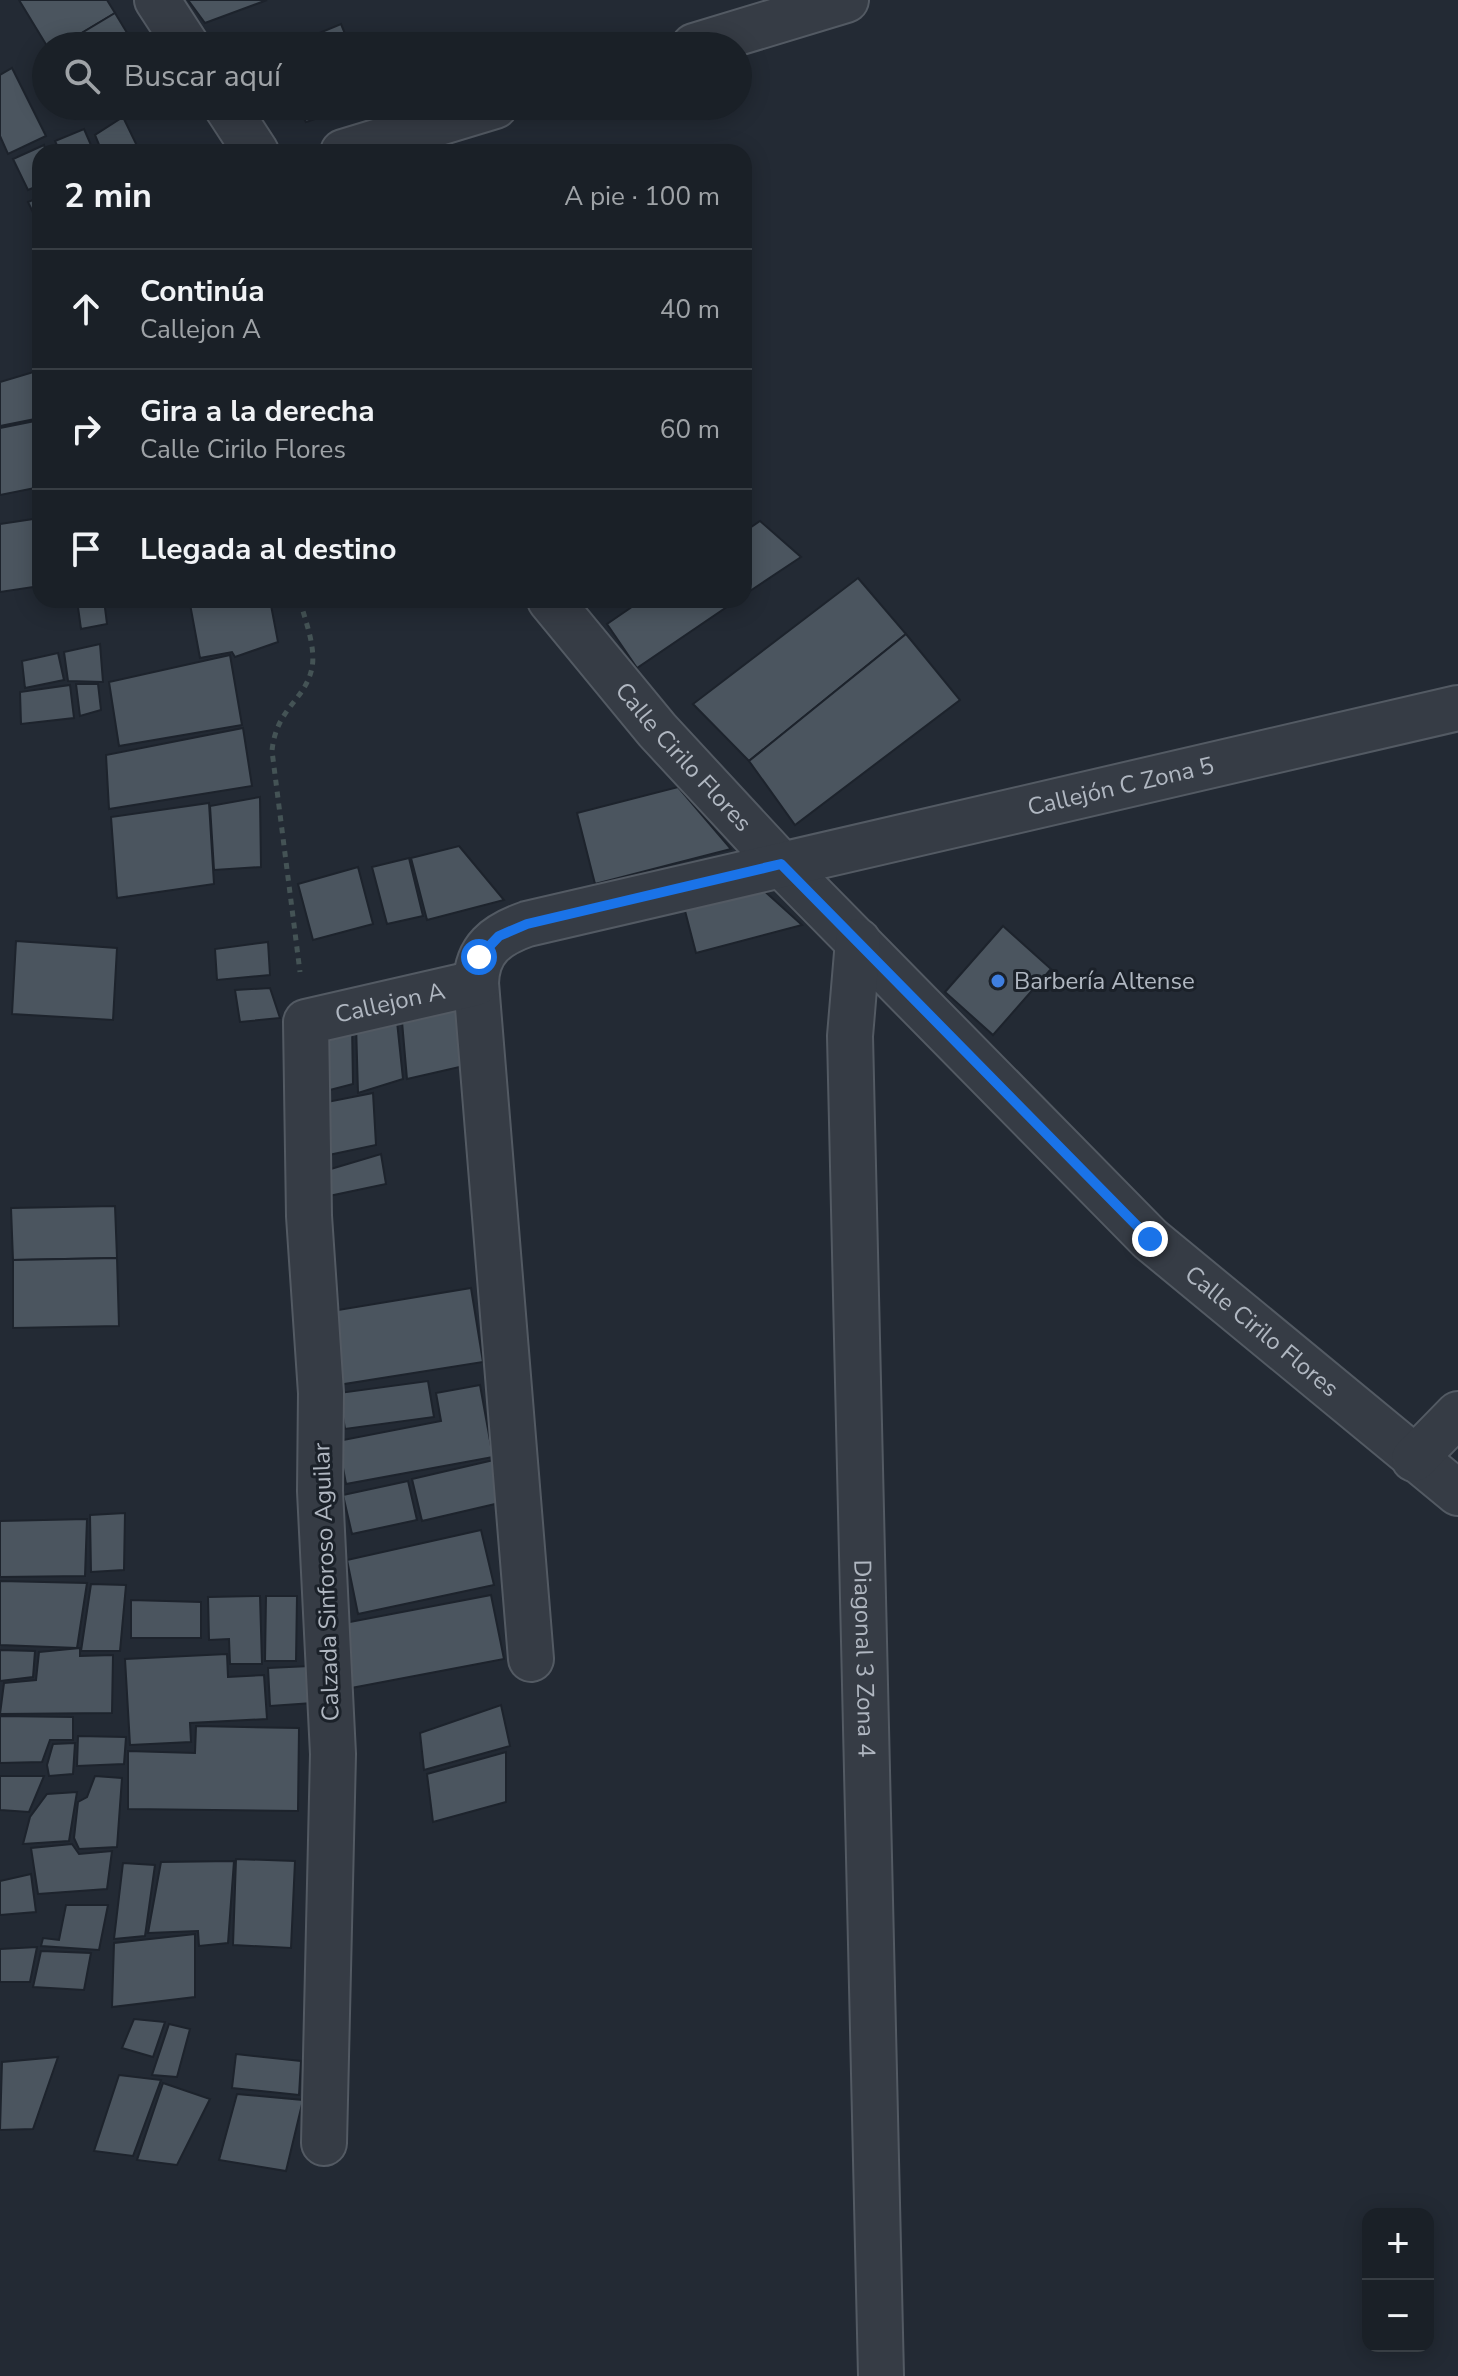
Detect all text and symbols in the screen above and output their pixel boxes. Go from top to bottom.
search box [32,32,752,120]
icon: search [60,54,104,98]
text: Buscar aquí [124,56,281,97]
text: 2 min [64,173,152,219]
text: A pie · 100 m [564,179,720,214]
text: Continúa [140,271,265,312]
icon: ahead [64,287,108,331]
text: 40 m [660,292,720,327]
text: Callejon A [140,312,261,347]
text: Gira a la derecha [140,391,375,432]
icon: right [64,407,108,451]
text: 60 m [660,412,720,447]
text: Calle Cirilo Flores [140,432,346,467]
icon: arrive [64,527,108,571]
text: Llegada al destino [140,529,396,570]
street label: Calle Cirilo Flores [608,675,759,838]
street label: Callejón C Zona 5 [1024,749,1217,823]
route start [461,939,497,975]
place label: Barbería Altense [1014,965,1195,997]
marker: Barbería Altense [989,972,1007,990]
street label: Callejon A [332,975,448,1031]
route end [1132,1221,1168,1257]
street label: Calle Cirilo Flores [1178,1258,1345,1404]
street label: Calzada Sinforoso Aguilar [305,1442,347,1722]
street label: Diagonal 3 Zona 4 [846,1559,883,1758]
map controls [1362,2208,1434,2352]
button: + [1362,2208,1434,2280]
button: − [1362,2280,1434,2352]

